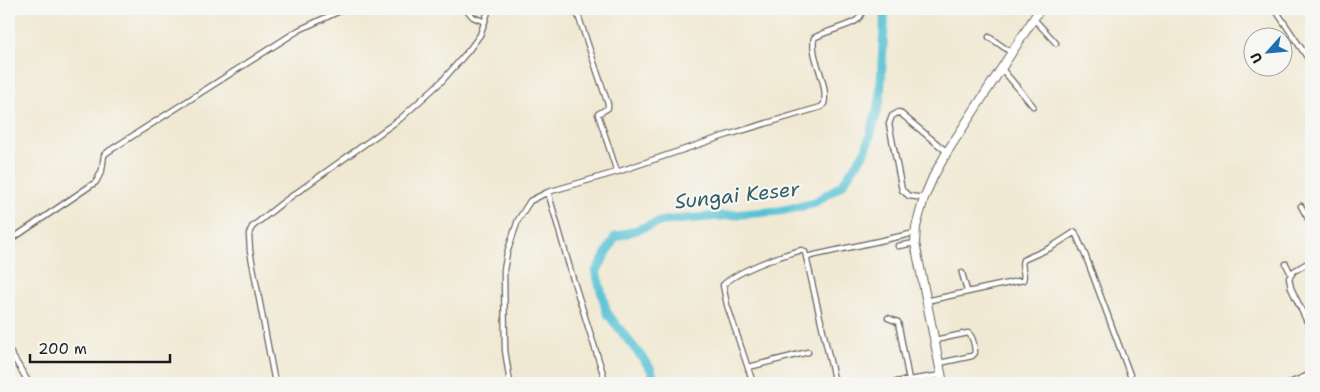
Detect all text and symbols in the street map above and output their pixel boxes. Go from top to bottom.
north arrow [1242,28,1292,78]
text: U [1246,50,1267,66]
water label: Sungai Keser [673,175,801,214]
scale bar [30,332,170,364]
text: 200 m [38,339,87,359]

